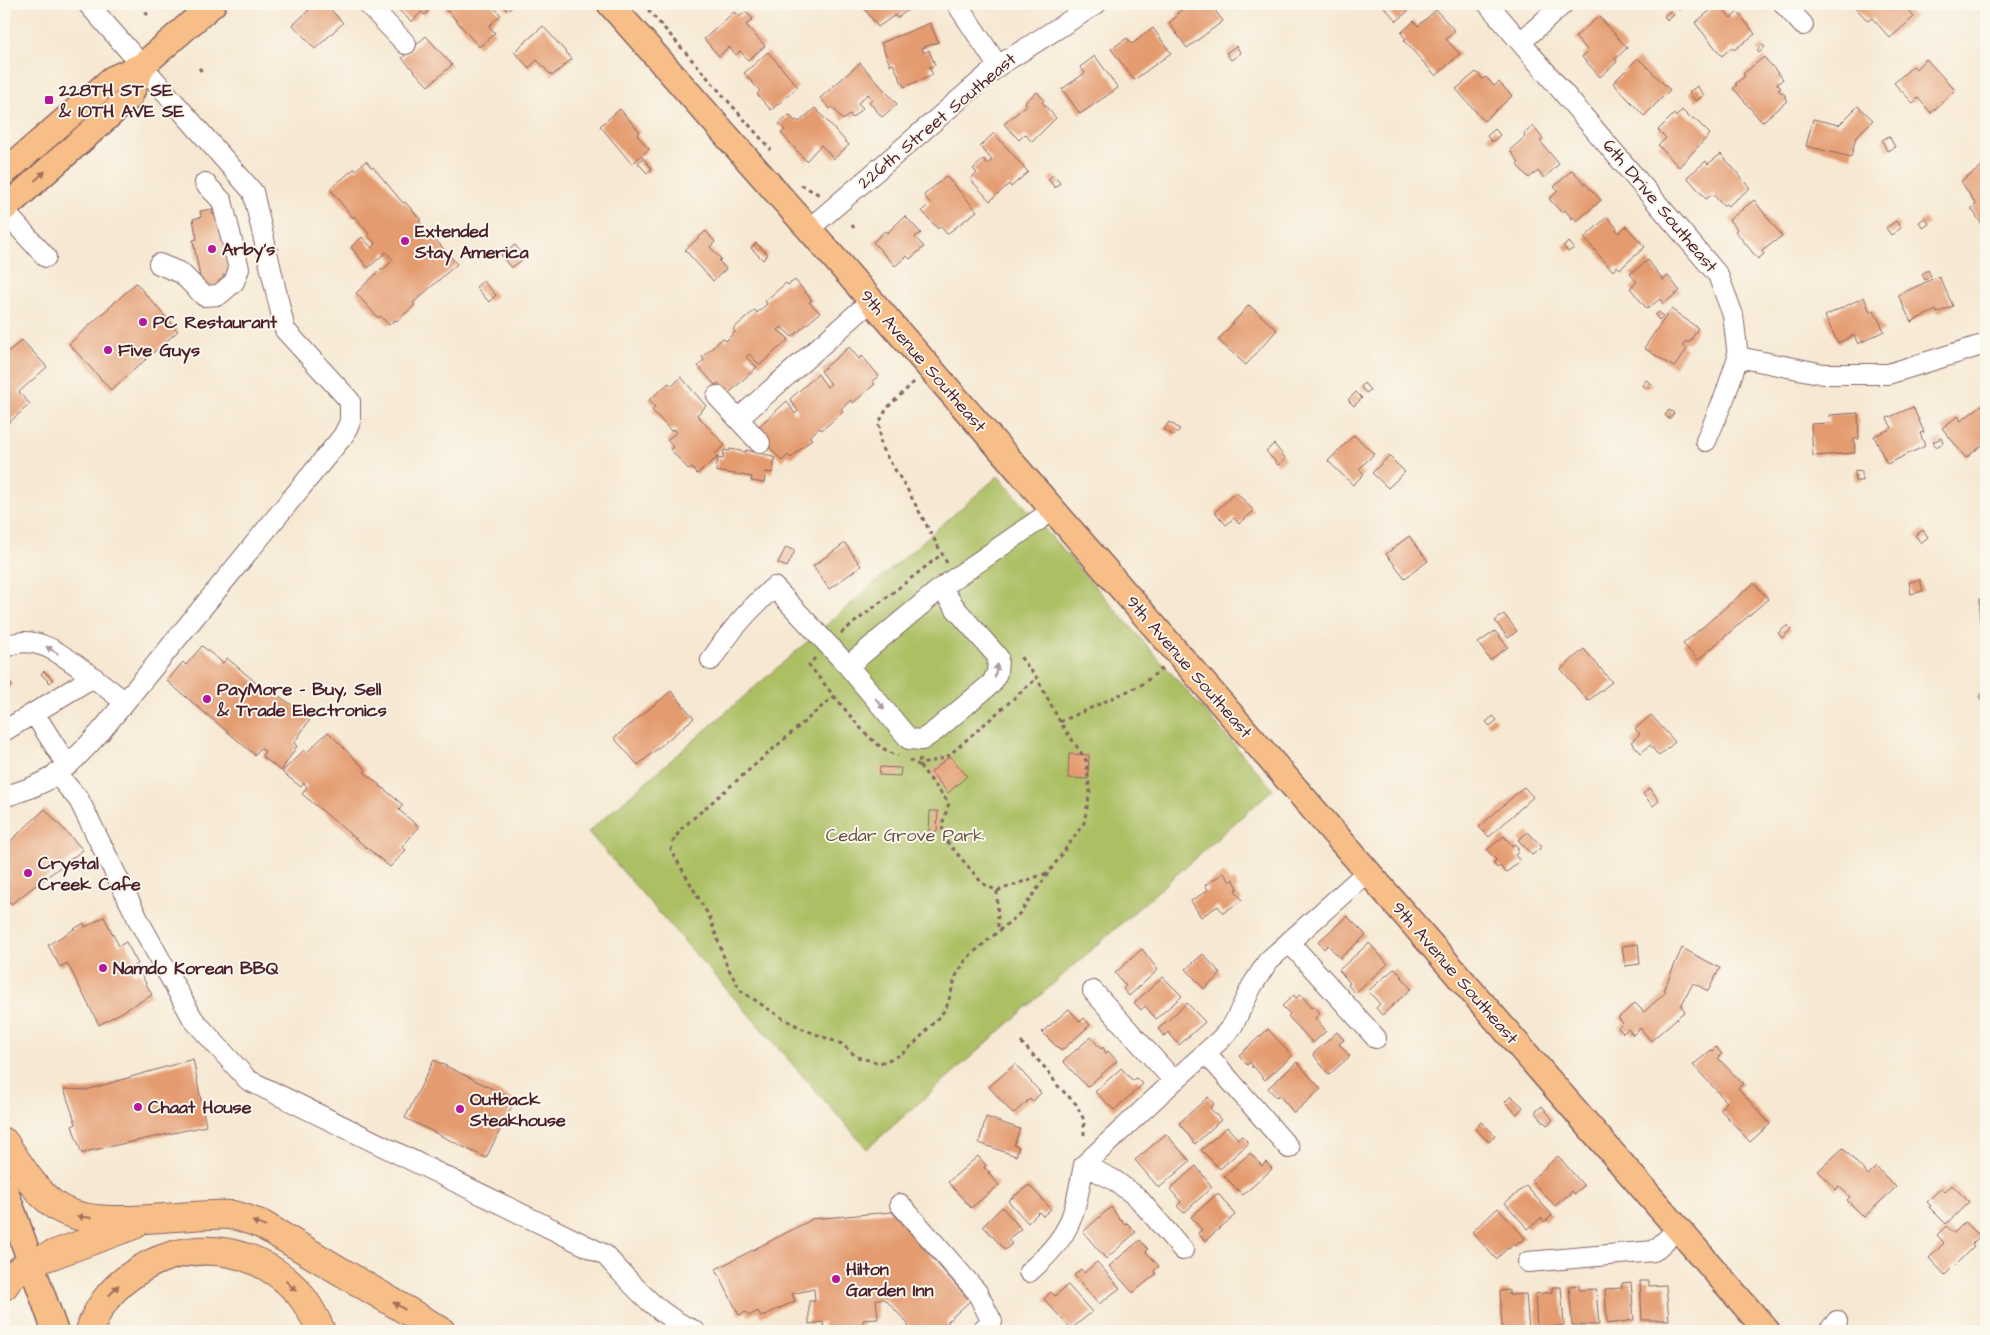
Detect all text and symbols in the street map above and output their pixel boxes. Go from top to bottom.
street label: 226th Street Southeast [852,47,1022,195]
place label: 228TH ST SE & 10TH AVE SE [58,78,184,124]
marker: 228TH ST SE & 10TH AVE SE [43,94,55,106]
street label: 6th Drive Southeast [1597,134,1724,279]
one-way arrow [34,170,46,182]
place label: Extended Stay America [414,219,529,266]
marker: Extended Stay America [399,235,411,247]
place label: Arby's [222,237,275,263]
marker: Arby's [206,243,218,255]
street label: 9th Avenue Southeast [854,284,992,438]
place label: PC Restaurant [153,310,278,335]
marker: PC Restaurant [137,316,149,328]
place label: Five Guys [118,338,200,364]
marker: Five Guys [102,344,114,356]
street label: 9th Avenue Southeast [1120,590,1258,744]
one-way arrow [46,645,59,654]
one-way arrow [992,663,1000,678]
place label: PayMore - Buy, Sell & Trade Electronics [216,677,387,723]
marker: PayMore - Buy, Sell & Trade Electronics [201,693,213,705]
one-way arrow [874,697,885,710]
park label: Cedar Grove Park [826,823,984,848]
place label: Crystal Creek Cafe [38,851,141,897]
marker: Crystal Creek Cafe [22,867,34,879]
street label: 9th Avenue Southeast [1386,896,1524,1050]
place label: Namdo Korean BBQ [113,956,279,981]
marker: Namdo Korean BBQ [97,962,109,974]
place label: Outback Steakhouse [469,1087,566,1133]
place label: Chaat House [148,1095,252,1120]
marker: Chaat House [132,1101,144,1113]
marker: Outback Steakhouse [454,1103,466,1115]
one-way arrow [75,1213,91,1221]
one-way arrow [252,1220,266,1228]
place label: Hilton Garden Inn [846,1257,933,1303]
marker: Hilton Garden Inn [830,1273,842,1285]
one-way arrow [285,1280,297,1292]
one-way arrow [108,1284,120,1296]
one-way arrow [393,1302,406,1311]

